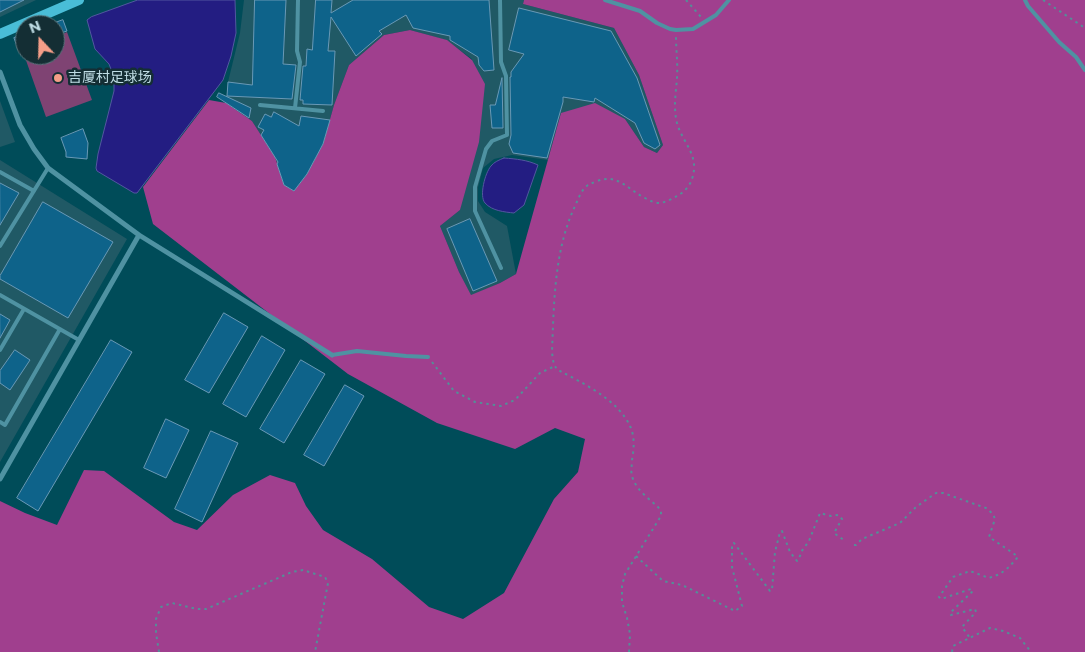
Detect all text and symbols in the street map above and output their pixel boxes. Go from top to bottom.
north arrow [15,15,65,65]
text: N [26,17,43,37]
place label: 吉厦村足球场 [68,70,152,86]
marker: 吉厦村足球场 [52,72,64,84]

